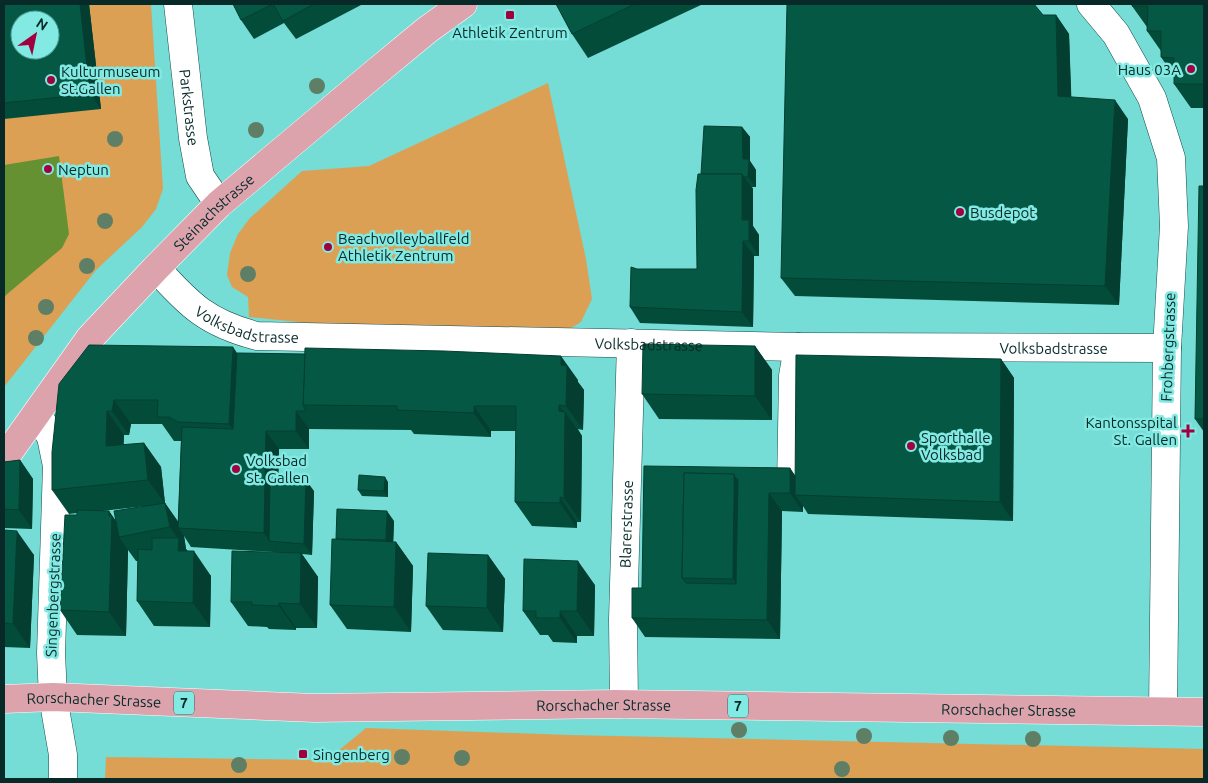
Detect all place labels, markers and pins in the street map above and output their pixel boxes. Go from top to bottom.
marker: Athletik Zentrum [504,9,516,21]
place label: Athletik Zentrum [452,24,568,41]
place label: Haus 03A [1118,61,1181,78]
place label: Kulturmuseum St.Gallen [61,63,161,97]
marker: Haus 03A [1185,63,1197,75]
marker: Kulturmuseum St.Gallen [45,74,57,86]
place label: Neptun [58,161,109,178]
marker: Neptun [42,163,54,175]
place label: Busdepot [970,204,1035,221]
marker: Busdepot [954,206,966,218]
place label: Beachvolleyballfeld Athletik Zentrum [338,230,470,264]
marker: Beachvolleyballfeld Athletik Zentrum [322,241,334,253]
place label: Kantonsspital St. Gallen [1085,414,1177,448]
marker: Kantonsspital St. Gallen [1181,424,1195,438]
place label: Sporthalle Volksbad [921,429,990,463]
marker: Sporthalle Volksbad [905,440,917,452]
place label: Volksbad St. Gallen [246,452,309,486]
marker: Volksbad St. Gallen [230,463,242,475]
place label: Singenberg [313,746,390,763]
marker: Singenberg [297,748,309,760]

